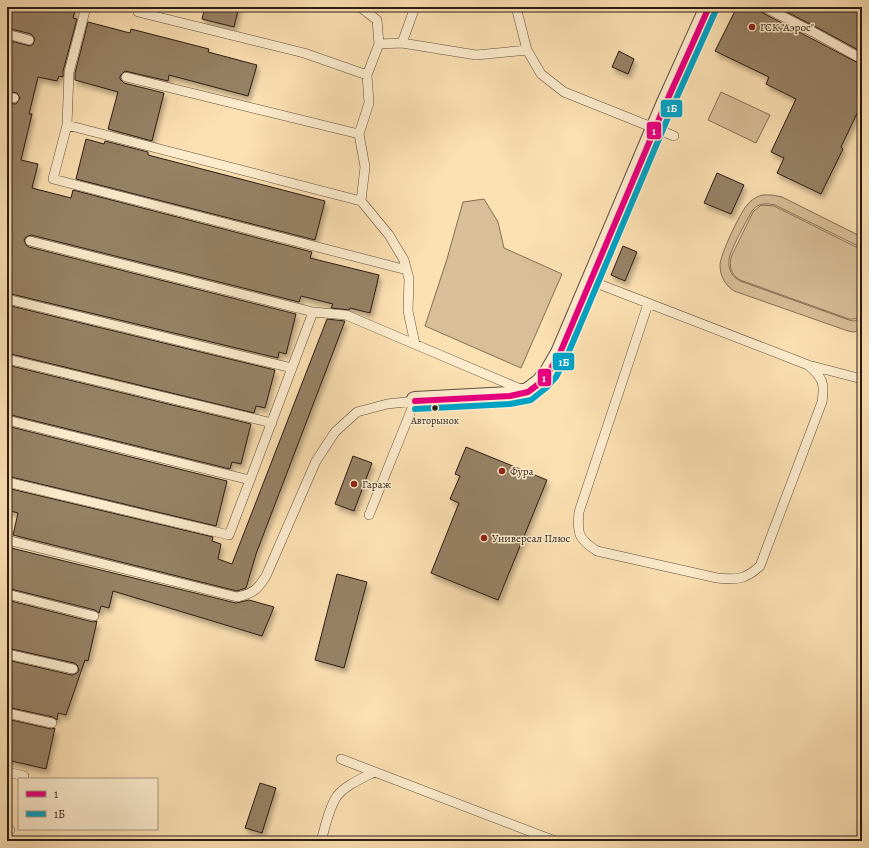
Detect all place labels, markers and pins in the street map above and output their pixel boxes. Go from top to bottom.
place label: ГСК "Аэрос" [760,20,814,35]
marker: ГСК "Аэрос" [747,22,757,32]
marker: Авторынок [430,403,440,413]
place label: Авторынок [410,414,459,428]
place label: Фура [510,464,535,479]
marker: Фура [497,466,507,476]
place label: Гараж [362,477,392,492]
marker: Гараж [349,479,359,489]
place label: Универсал Плюс [492,531,571,546]
marker: Универсал Плюс [479,533,489,543]

